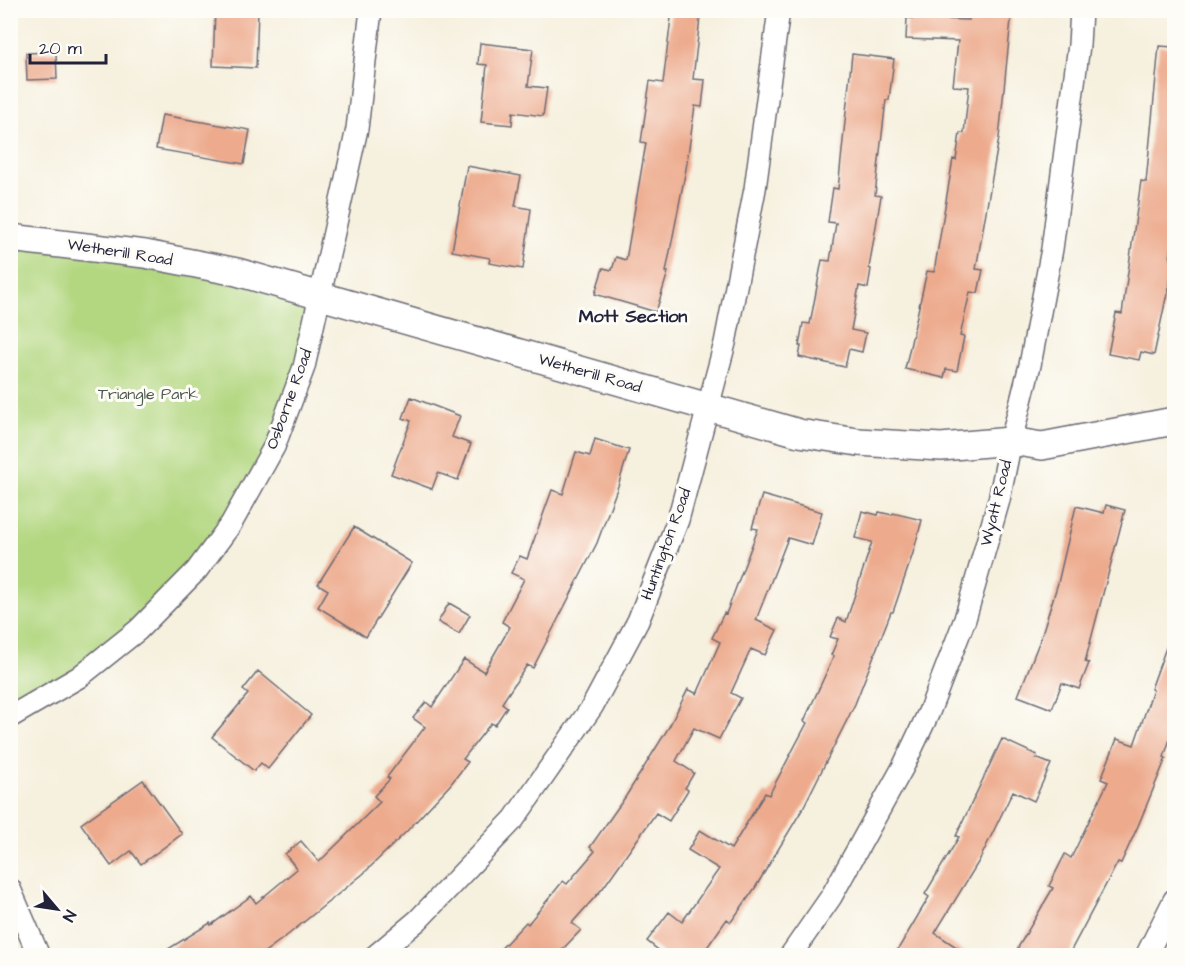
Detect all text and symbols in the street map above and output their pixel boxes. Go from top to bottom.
scale bar [30,27,106,65]
text: 20 m [39,36,82,61]
street label: Wetherill Road [66,233,174,271]
district label: Mott Section [579,304,687,329]
street label: Osborne Road [261,346,317,452]
street label: Wetherill Road [536,348,644,398]
park label: Triangle Park [98,383,198,406]
street label: Wyatt Road [975,458,1018,549]
street label: Huntington Road [636,485,697,603]
north arrow [27,879,87,939]
text: N [57,906,81,926]

